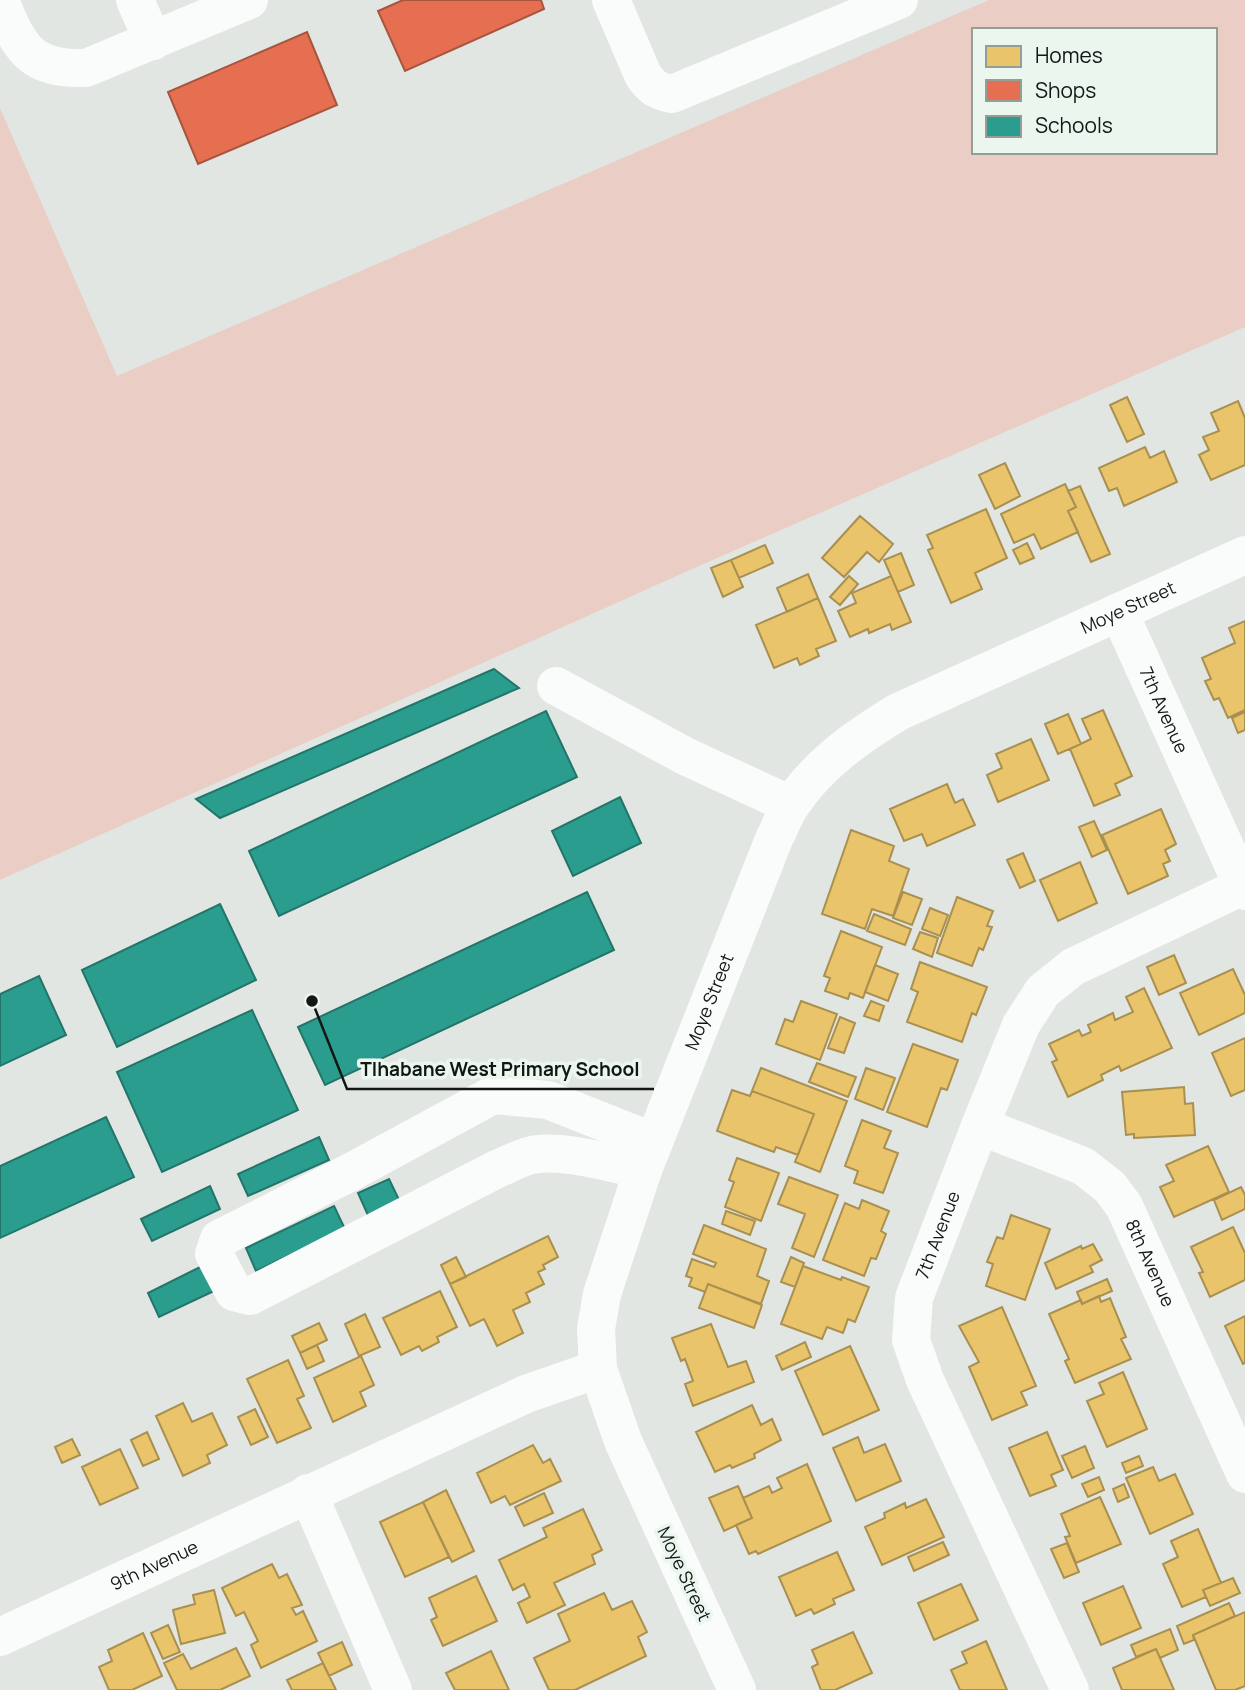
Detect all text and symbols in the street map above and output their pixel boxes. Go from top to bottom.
legend [972,28,1217,154]
text: Homes [1035,41,1103,69]
text: Shops [1035,76,1096,104]
text: Schools [1035,111,1113,139]
street label: Moye Street [1077,575,1179,639]
street label: 7th Avenue [1134,663,1194,757]
street label: Moye Street [679,950,738,1053]
callout: Tlhabane West Primary School [347,1049,654,1089]
text: Tlhabane West Primary School [360,1056,640,1082]
street label: 7th Avenue [909,1187,965,1282]
street label: 8th Avenue [1121,1215,1181,1310]
street label: Moye Street [653,1522,717,1625]
street label: 9th Avenue [106,1534,202,1595]

